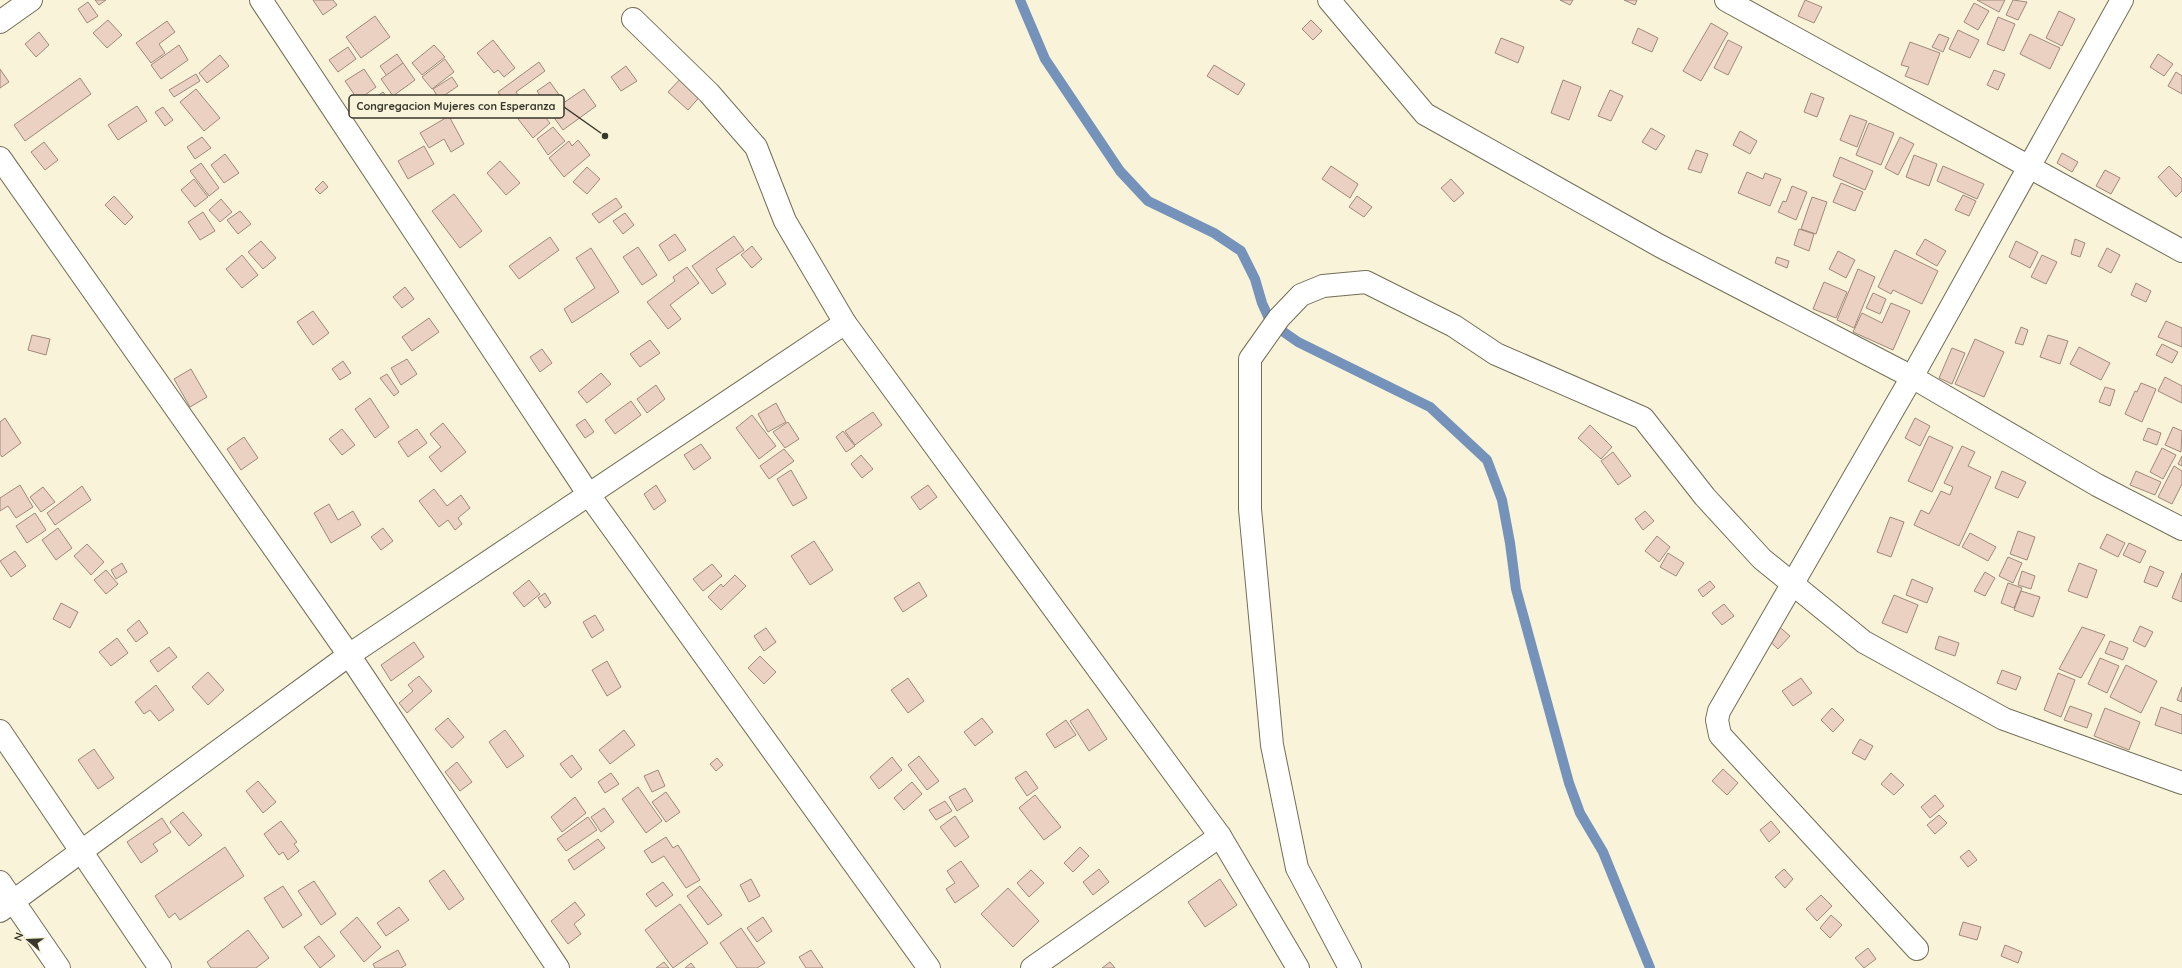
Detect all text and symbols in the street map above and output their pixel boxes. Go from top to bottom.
callout: Congregacion Mujeres con Esperanza [349,95,564,118]
text: Congregacion Mujeres con Esperanza [357,99,556,113]
north arrow [8,920,48,960]
text: N [11,931,26,943]

